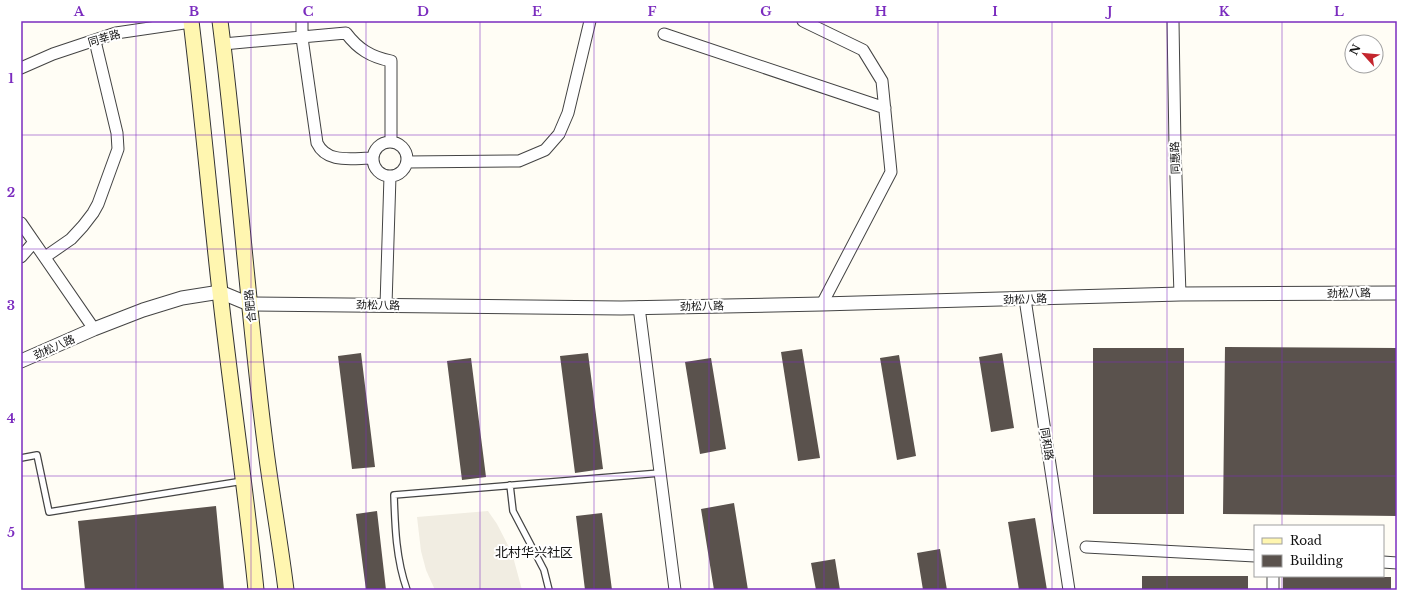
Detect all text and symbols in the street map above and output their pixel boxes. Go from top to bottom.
text: A [73,3,85,20]
text: B [189,3,199,20]
text: C [303,3,314,20]
text: D [417,3,429,20]
text: E [532,3,542,20]
text: F [648,3,657,20]
text: G [760,3,772,20]
text: H [875,3,887,20]
text: I [992,3,998,20]
text: J [1104,3,1113,20]
text: K [1219,3,1230,20]
text: L [1334,3,1344,20]
street label: 同莘路 [86,27,122,49]
north arrow [1344,34,1384,74]
text: N [1347,41,1364,57]
text: 1 [8,70,14,87]
street label: 同惠路 [1167,141,1183,175]
text: 2 [7,184,15,201]
street label: 劲松八路 [1327,286,1371,300]
street label: 合肥路 [241,289,259,323]
street label: 劲松八路 [1003,291,1047,307]
text: 3 [7,297,15,314]
street label: 劲松八路 [356,298,400,312]
street label: 劲松八路 [680,299,724,313]
street label: 劲松八路 [31,332,77,362]
text: 4 [7,410,16,427]
street label: 同和路 [1038,427,1056,461]
text: 5 [7,524,15,541]
legend [1254,525,1384,577]
text: Road [1290,533,1322,548]
district label: 北村华兴社区 [495,544,573,561]
text: Building [1290,553,1344,568]

